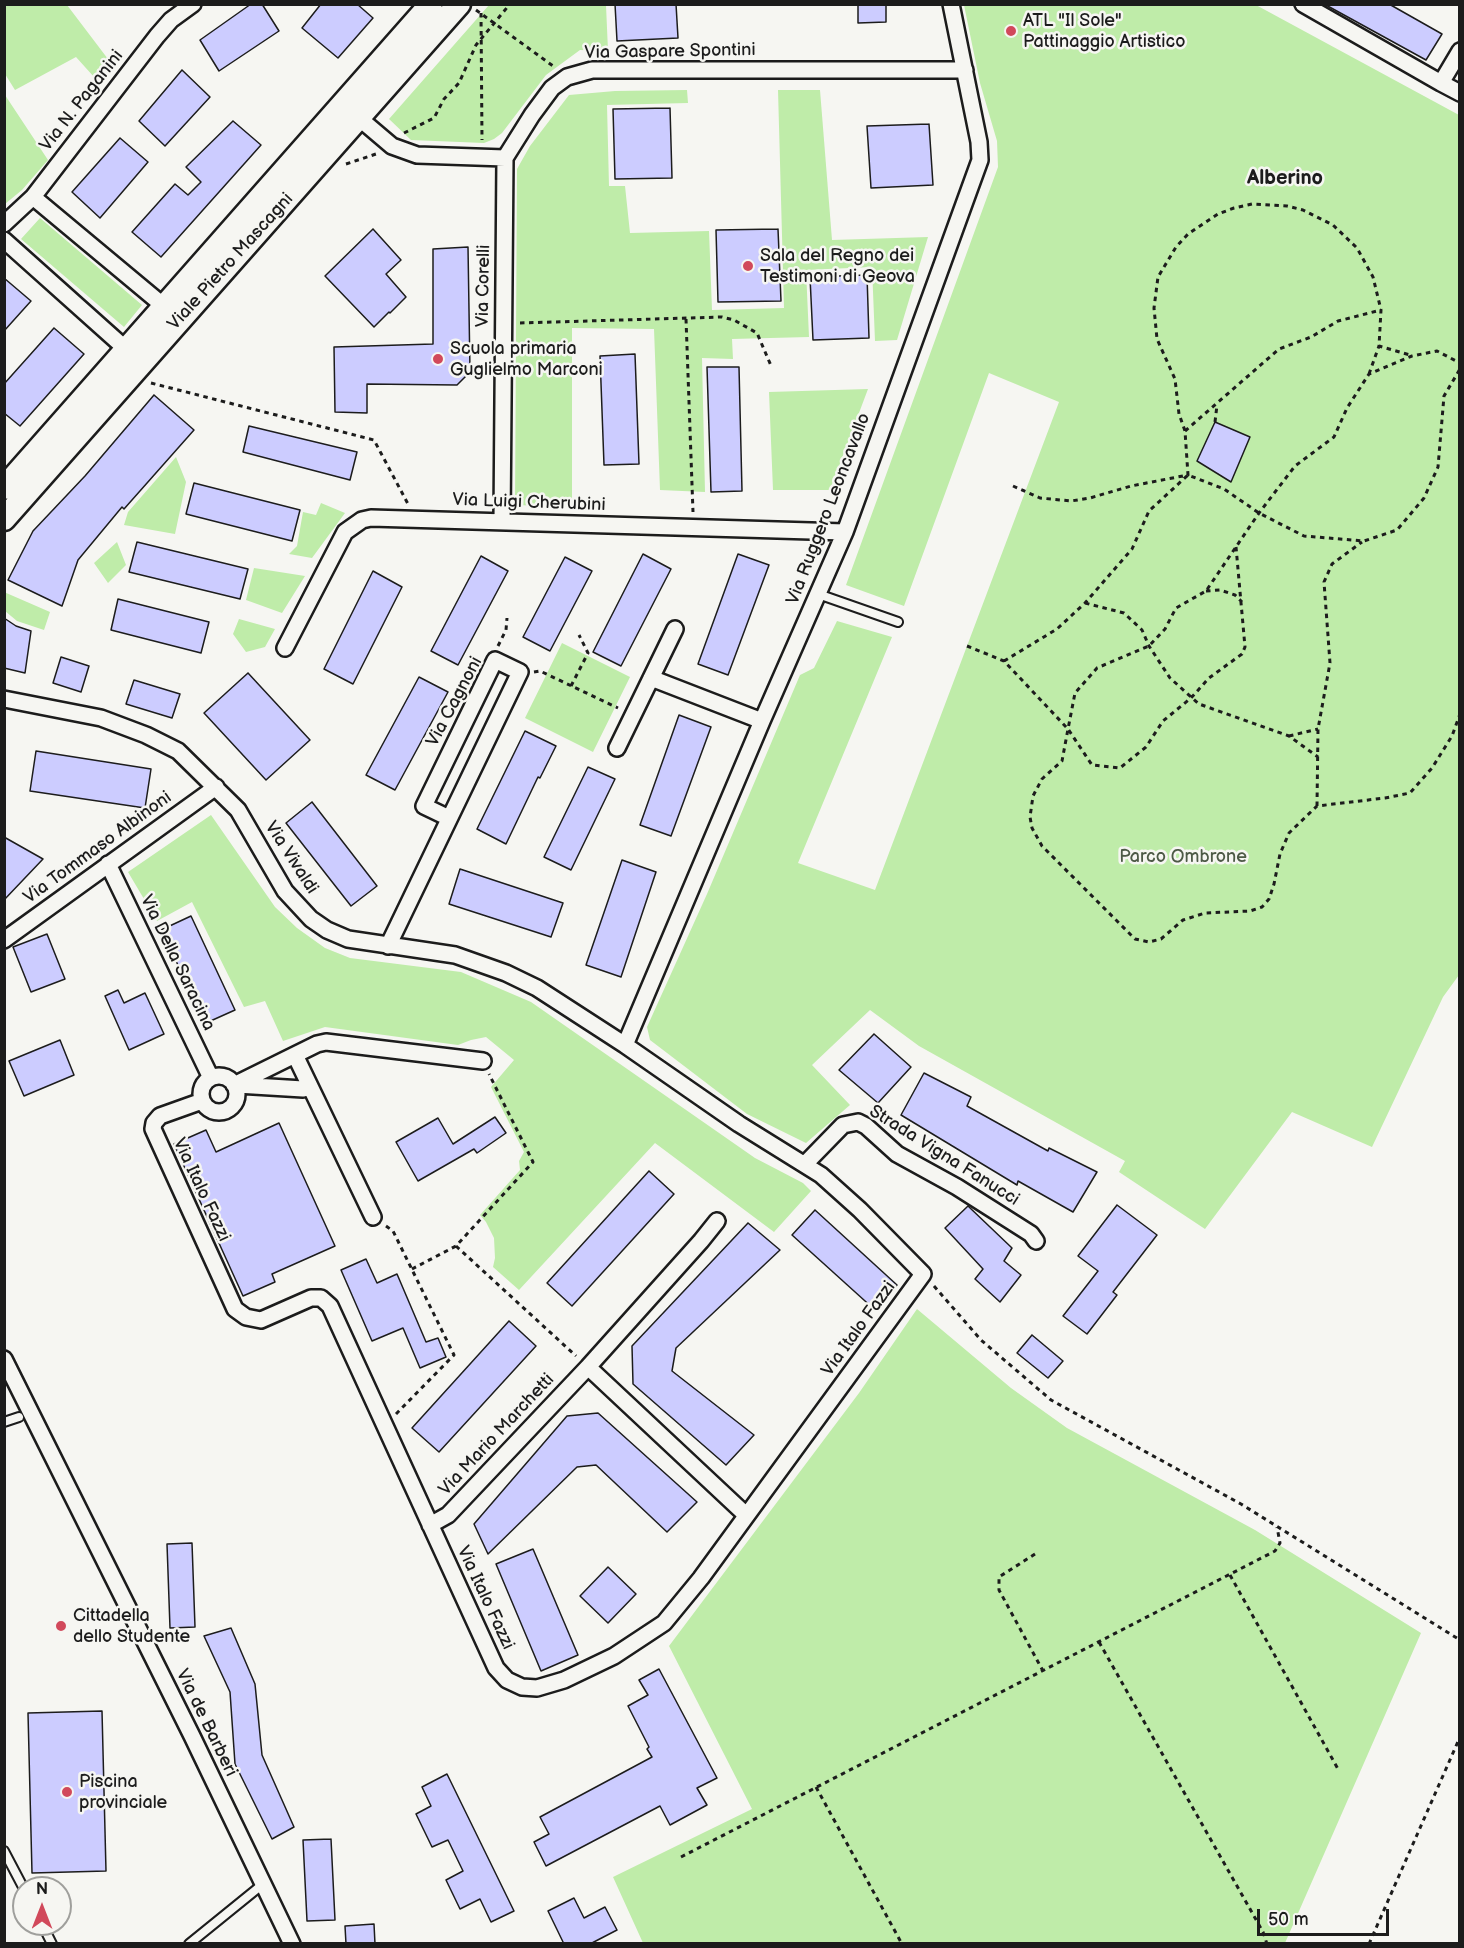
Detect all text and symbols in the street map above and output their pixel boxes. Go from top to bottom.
place label: ATL "Il Sole" Pattinaggio Artistico [1023,10,1185,52]
marker: ATL "Il Sole" Pattinaggio Artistico [1004,24,1018,38]
street label: Via Gaspare Spontini [584,40,756,64]
street label: Via N. Paganini [36,46,128,156]
district label: Alberino [1247,167,1323,191]
street label: Viale Pietro Mascagni [164,189,298,335]
street label: Via Corelli [472,245,496,327]
place label: Sala del Regno dei Testimoni di Geova [760,245,915,288]
marker: Sala del Regno dei Testimoni di Geova [741,259,755,273]
place label: Scuola primaria Guglielmo Marconi [450,338,603,380]
marker: Scuola primaria Guglielmo Marconi [431,352,445,366]
street label: Via Ruggero Leoncavallo [782,410,876,608]
street label: Via Luigi Cherubini [452,490,606,516]
street label: Via Cagnoni [422,653,488,751]
street label: Via Tommaso Albinoni [20,787,176,909]
street label: Via Vivaldi [260,818,322,898]
park label: Parco Ombrone [1119,846,1247,868]
street label: Via Della Saracina [135,892,219,1034]
street label: Strada Vigna Fanucci [865,1101,1023,1211]
street label: Via Italo Fazzi [168,1135,234,1245]
street label: Via Italo Fazzi [817,1277,901,1381]
street label: Via Mario Marchetti [435,1369,559,1501]
street label: Via Italo Fazzi [452,1543,518,1653]
place label: Cittadella dello Studente [73,1605,190,1648]
marker: Cittadella dello Studente [54,1619,68,1633]
street label: Via de Barberi [171,1666,241,1780]
place label: Piscina provinciale [79,1771,167,1814]
marker: Piscina provinciale [60,1785,74,1799]
north arrow [12,1876,72,1936]
text: N [36,1880,48,1899]
scale bar [1260,1897,1392,1935]
text: 50 m [1268,1909,1309,1930]

